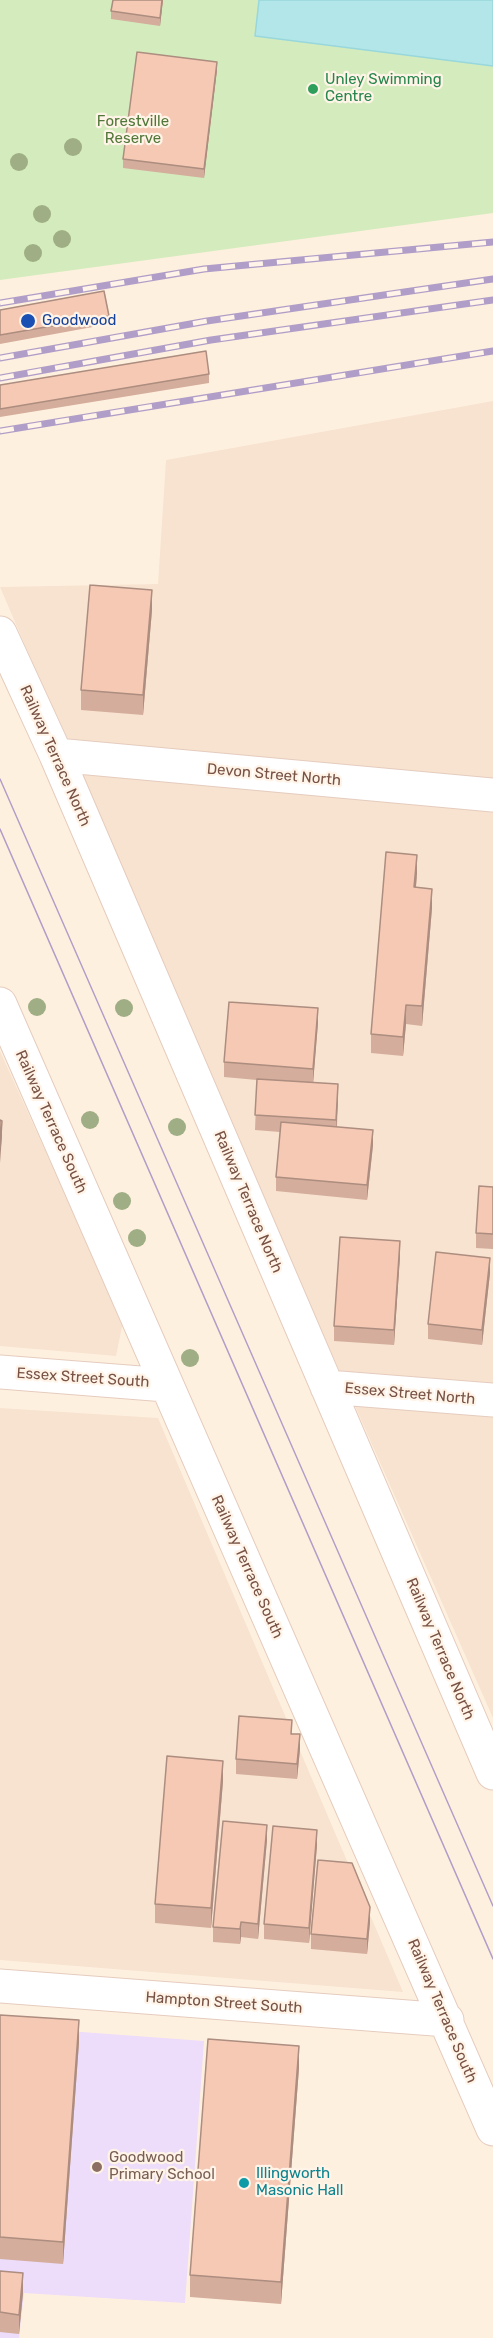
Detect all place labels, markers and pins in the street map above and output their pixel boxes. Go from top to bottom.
place label: Unley Swimming Centre [325,71,442,106]
marker: Unley Swimming Centre [306,82,320,96]
marker: Goodwood [19,312,37,330]
place label: Goodwood [42,312,116,330]
place label: Goodwood Primary School [109,2149,215,2184]
marker: Goodwood Primary School [90,2160,104,2174]
place label: Illingworth Masonic Hall [256,2165,343,2200]
marker: Illingworth Masonic Hall [237,2176,251,2190]

